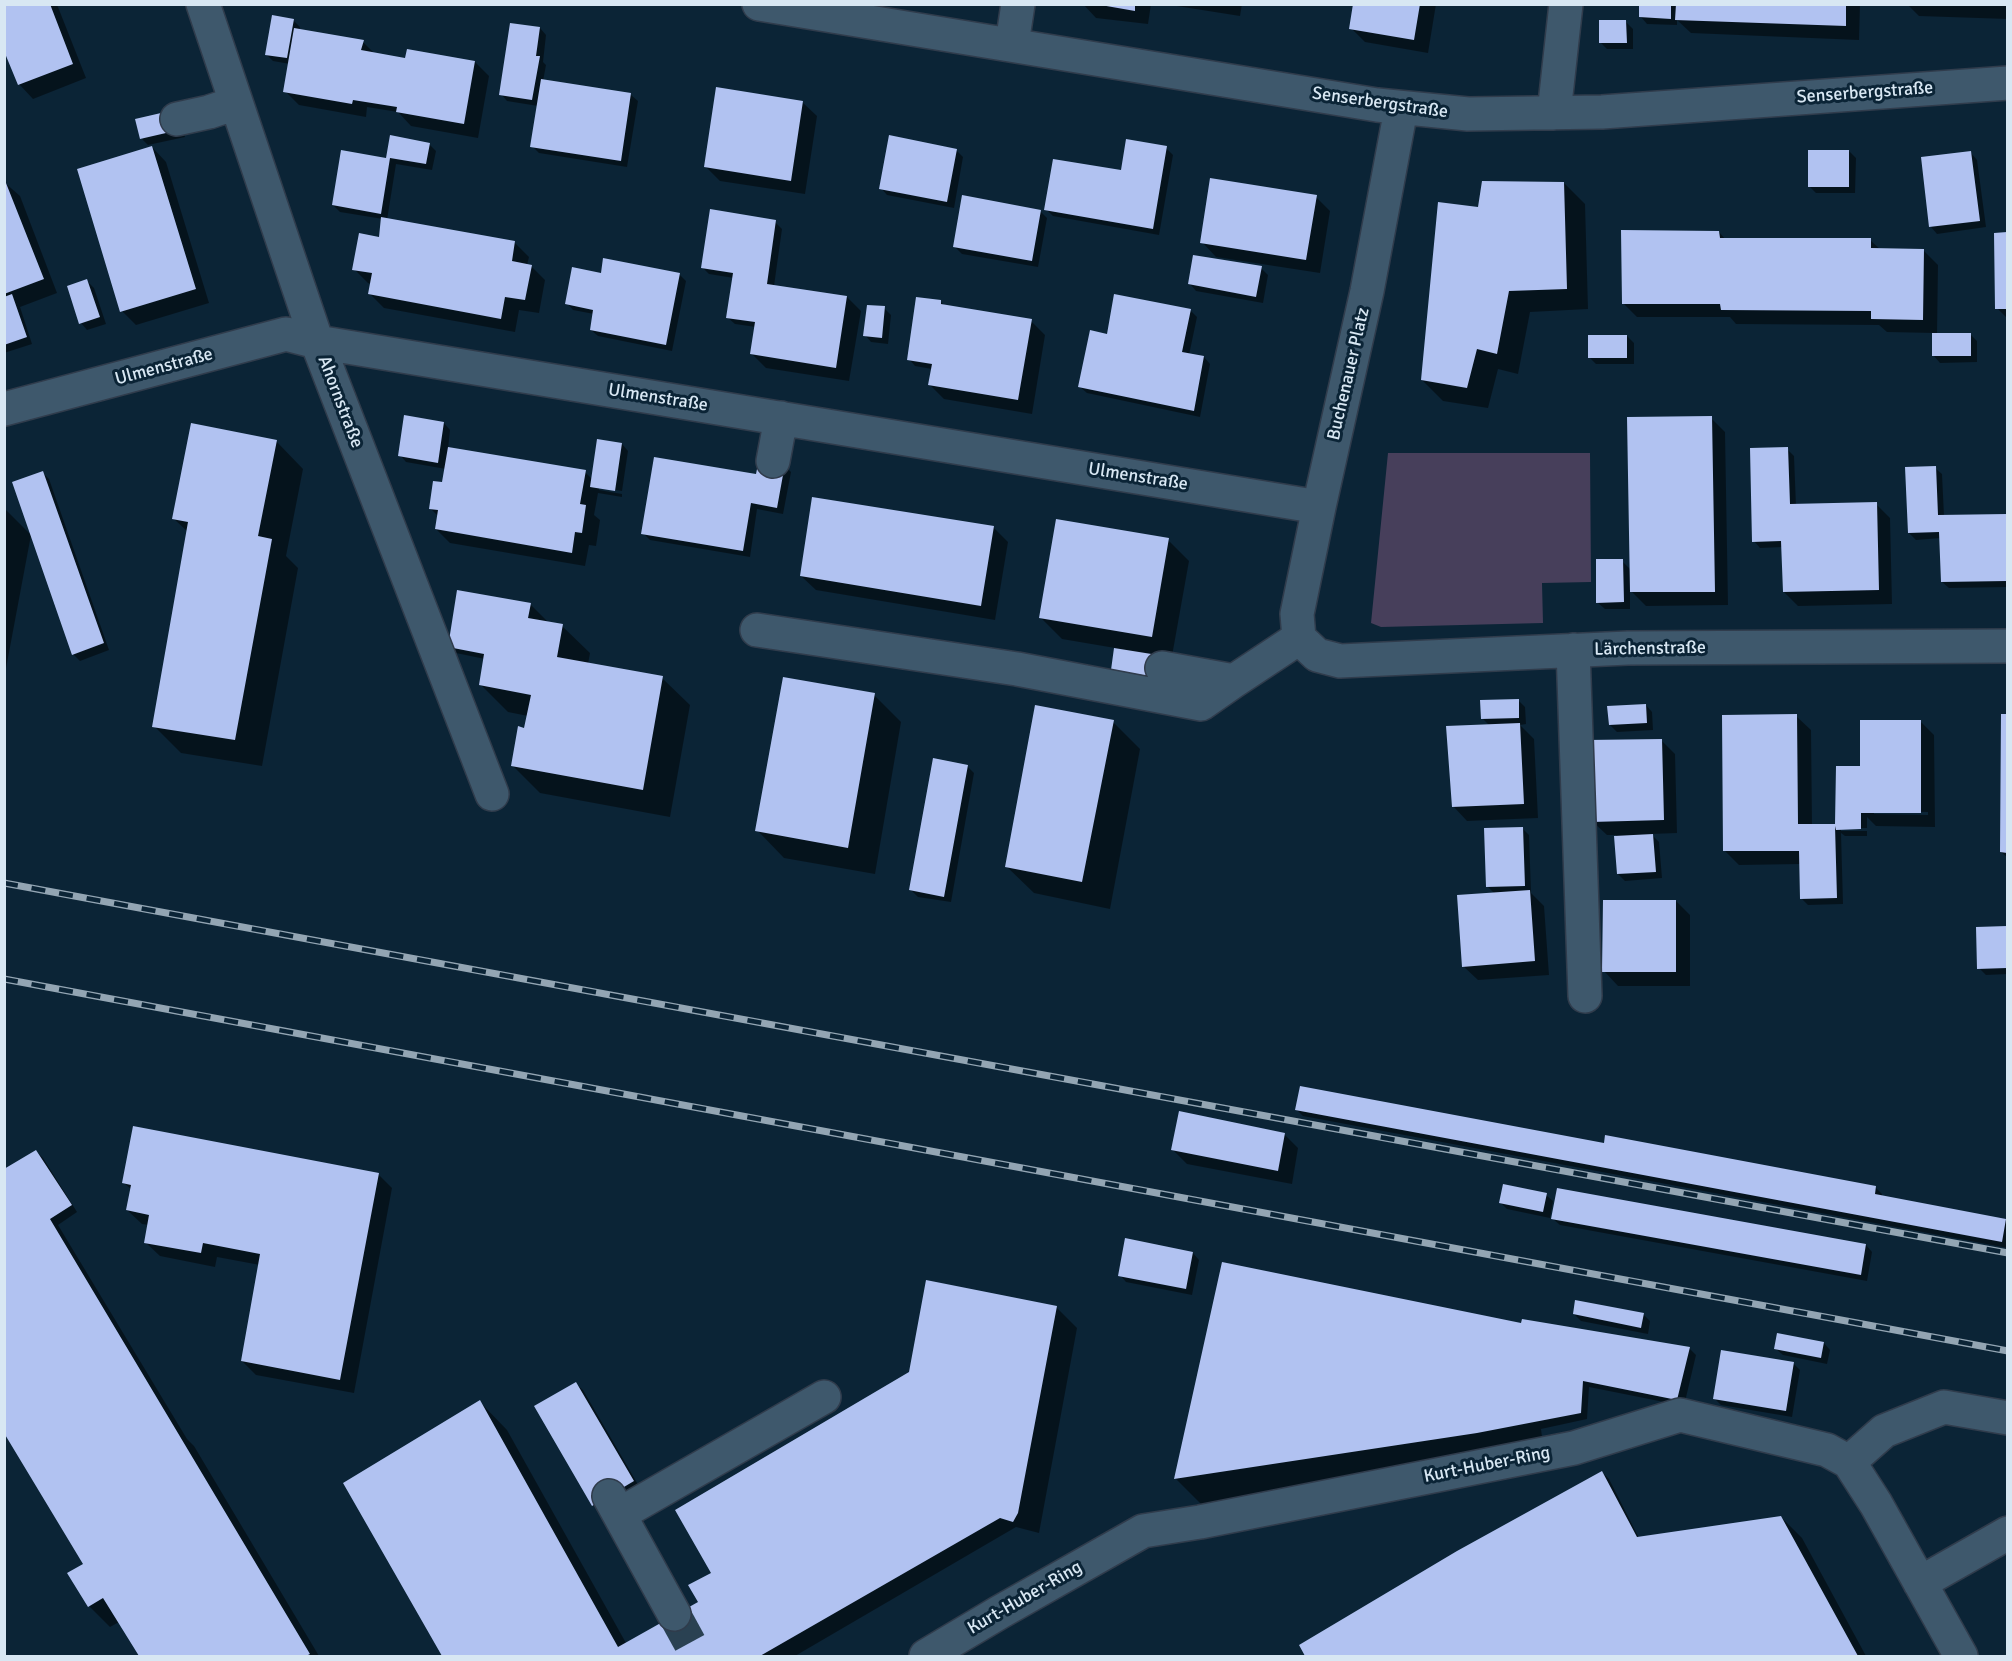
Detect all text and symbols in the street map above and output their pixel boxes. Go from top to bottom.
street label: Senserbergstraße [1796,77,1934,109]
street label: Senserbergstraße [1311,83,1449,123]
street label: Buchenauer Platz [1323,306,1375,442]
street label: Ulmenstraße [113,344,215,390]
street label: Ahornstraße [313,353,367,451]
street label: Ulmenstraße [607,379,709,417]
street label: Ulmenstraße [1087,458,1189,496]
street label: Lärchenstraße [1594,637,1706,661]
street label: Kurt-Huber-Ring [1422,1442,1552,1488]
street label: Kurt-Huber-Ring [964,1557,1086,1639]

